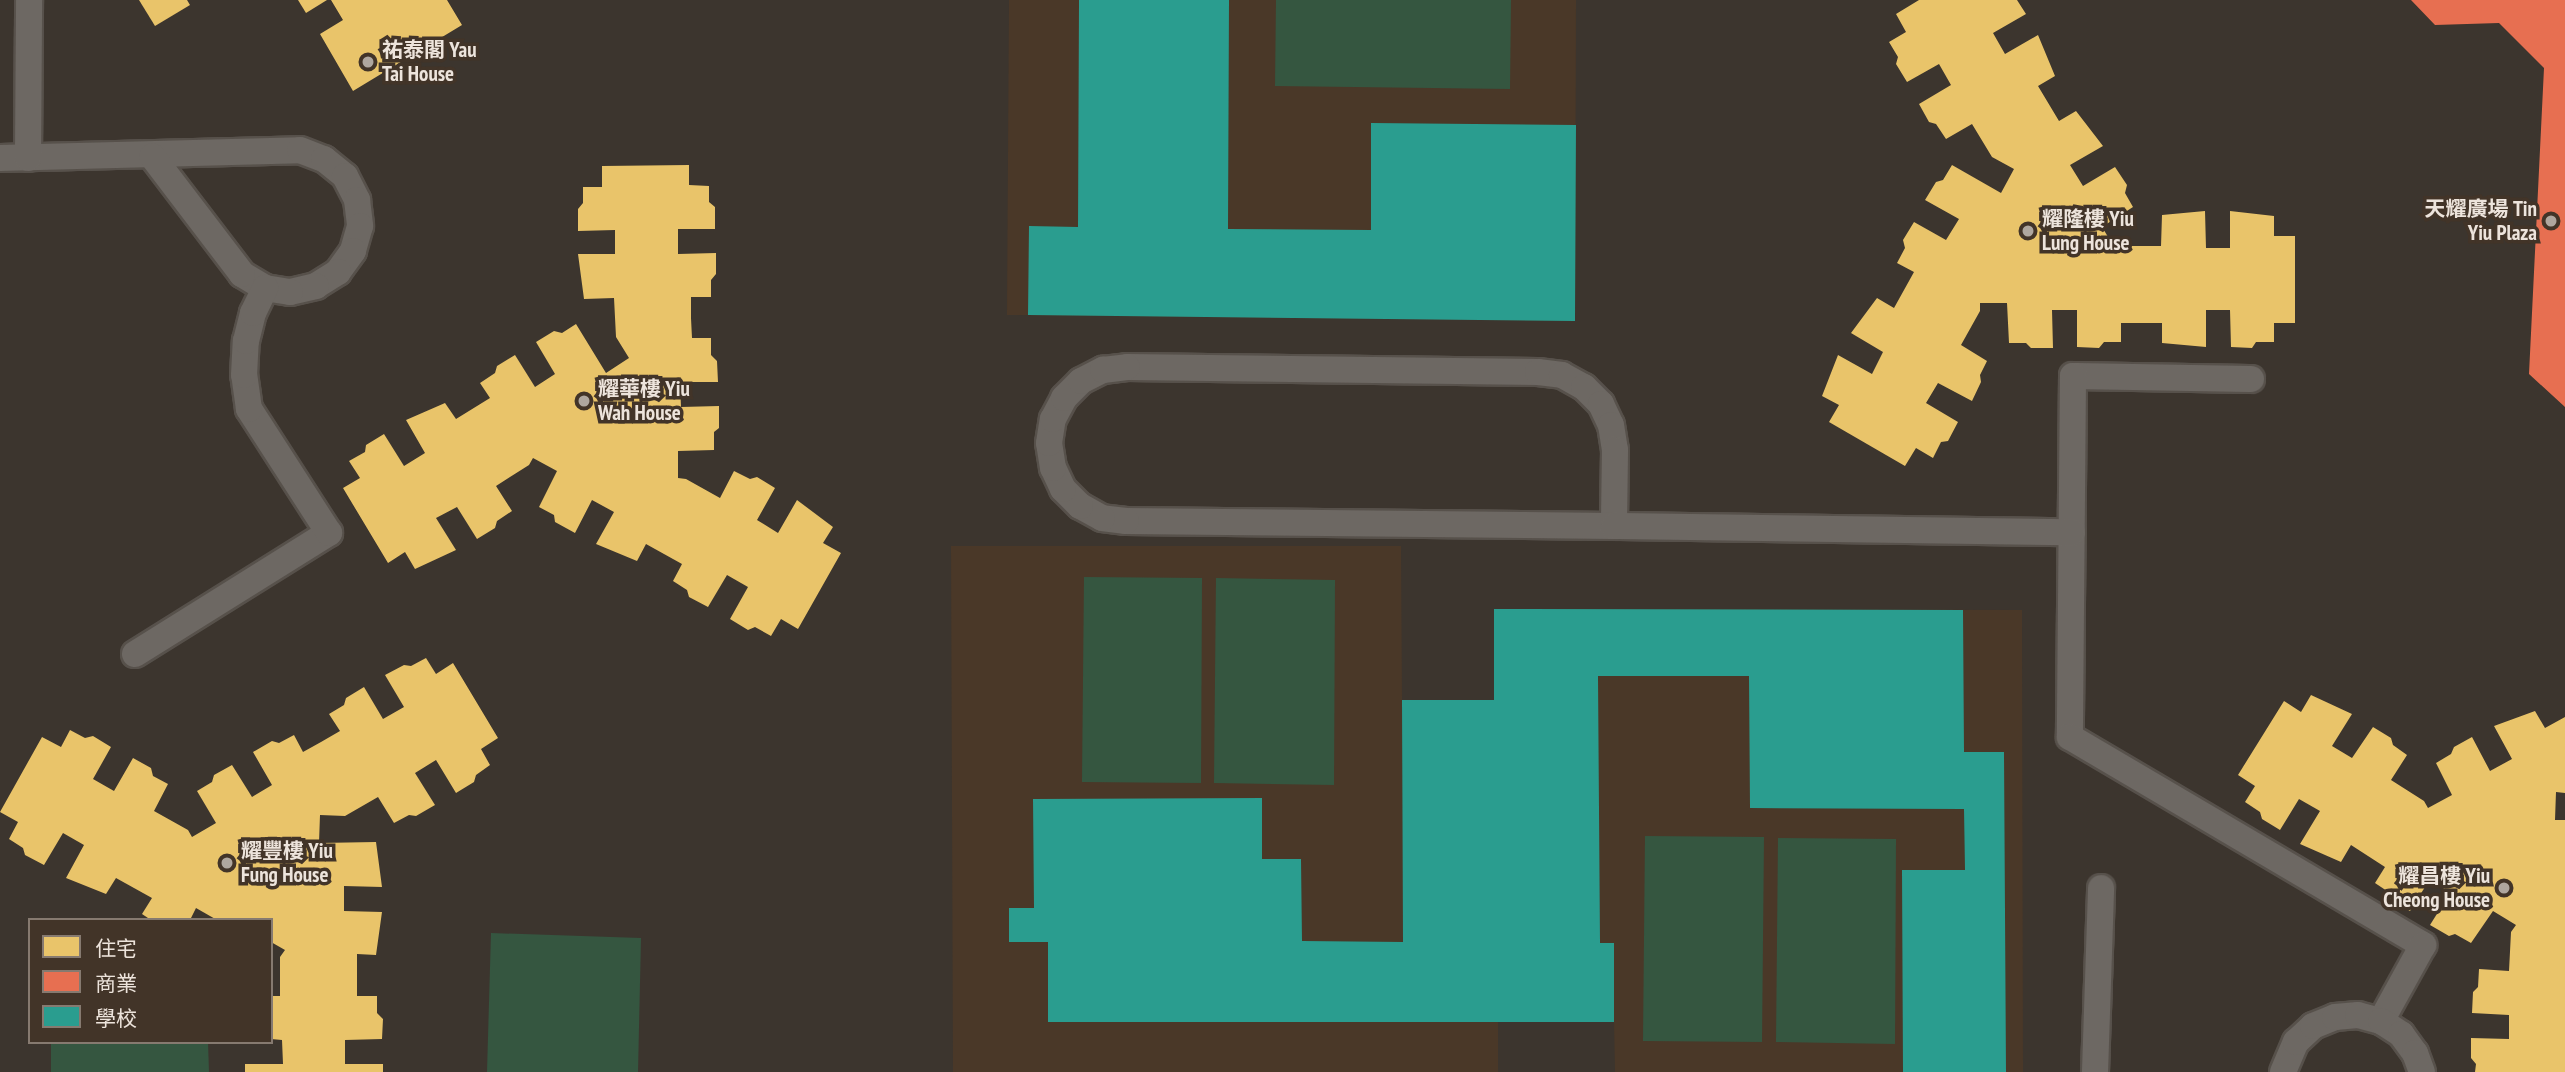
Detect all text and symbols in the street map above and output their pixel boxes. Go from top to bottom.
place label: 祐泰閣 Yau Tai House [382,37,476,87]
marker: 祐泰閣 Yau Tai House [360,54,376,70]
place label: 天耀廣場 Tin Yiu Plaza [2425,196,2537,246]
place label: 耀隆樓 Yiu Lung House [2042,206,2134,256]
marker: 天耀廣場 Tin Yiu Plaza [2543,213,2559,229]
marker: 耀隆樓 Yiu Lung House [2020,223,2036,239]
place label: 耀華樓 Yiu Wah House [598,376,690,426]
marker: 耀華樓 Yiu Wah House [576,393,592,409]
place label: 耀豐樓 Yiu Fung House [241,838,333,888]
marker: 耀豐樓 Yiu Fung House [219,855,235,871]
place label: 耀昌樓 Yiu Cheong House [2383,863,2490,913]
marker: 耀昌樓 Yiu Cheong House [2496,880,2512,896]
legend [28,918,273,1044]
text: 住宅 [95,935,137,962]
text: 商業 [95,970,137,997]
text: 學校 [95,1005,137,1032]

